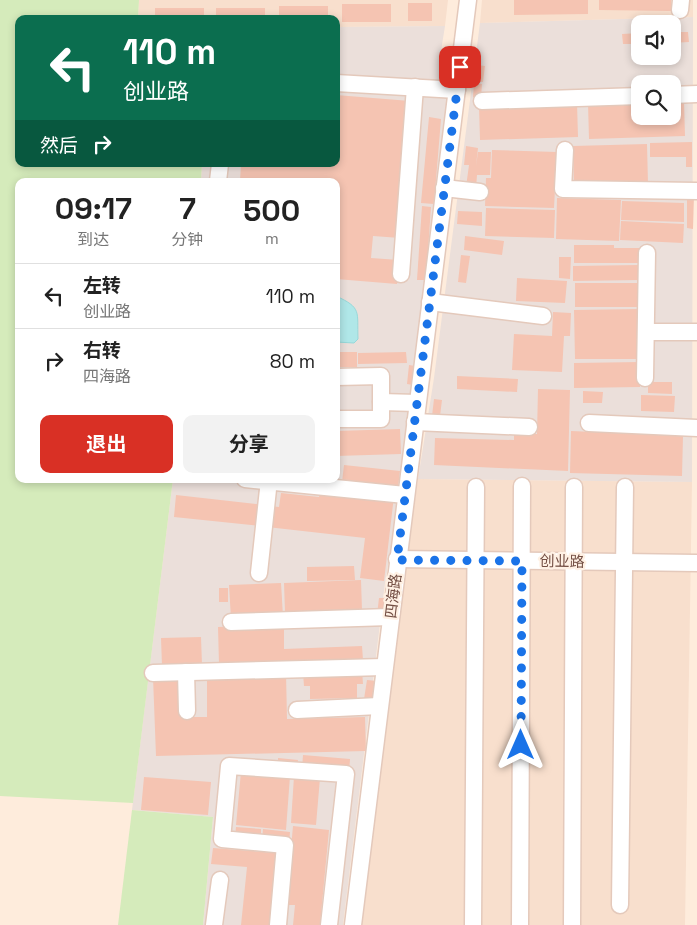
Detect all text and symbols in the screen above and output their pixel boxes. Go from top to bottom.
map controls [631,15,681,125]
button: sound [631,15,681,65]
text: 110 m [123,30,216,74]
icon: left [40,35,105,100]
pin [439,46,481,88]
icon: arrive [446,53,474,81]
button: search [631,75,681,125]
text: 创业路 [123,77,189,105]
icon: right [88,130,116,158]
text: 然后 [40,133,78,158]
text: 09:17 [55,189,132,228]
text: 7 [179,189,196,228]
text: 500 [243,191,300,230]
text: m [265,228,279,249]
text: 到达 [77,229,109,250]
text: 分钟 [172,229,204,250]
text: 左转 [83,273,121,298]
icon: left [40,282,68,310]
text: 110 m [266,284,315,309]
text: 创业路 [83,301,131,322]
text: 右转 [83,338,121,363]
icon: right [40,347,68,375]
text: 80 m [270,349,315,374]
text: 四海路 [83,366,131,387]
button: 退出 [40,415,173,473]
button: 分享 [183,415,315,473]
street label: 创业路 [539,551,585,571]
street label: 四海路 [381,573,405,619]
position arrow [494,718,546,770]

